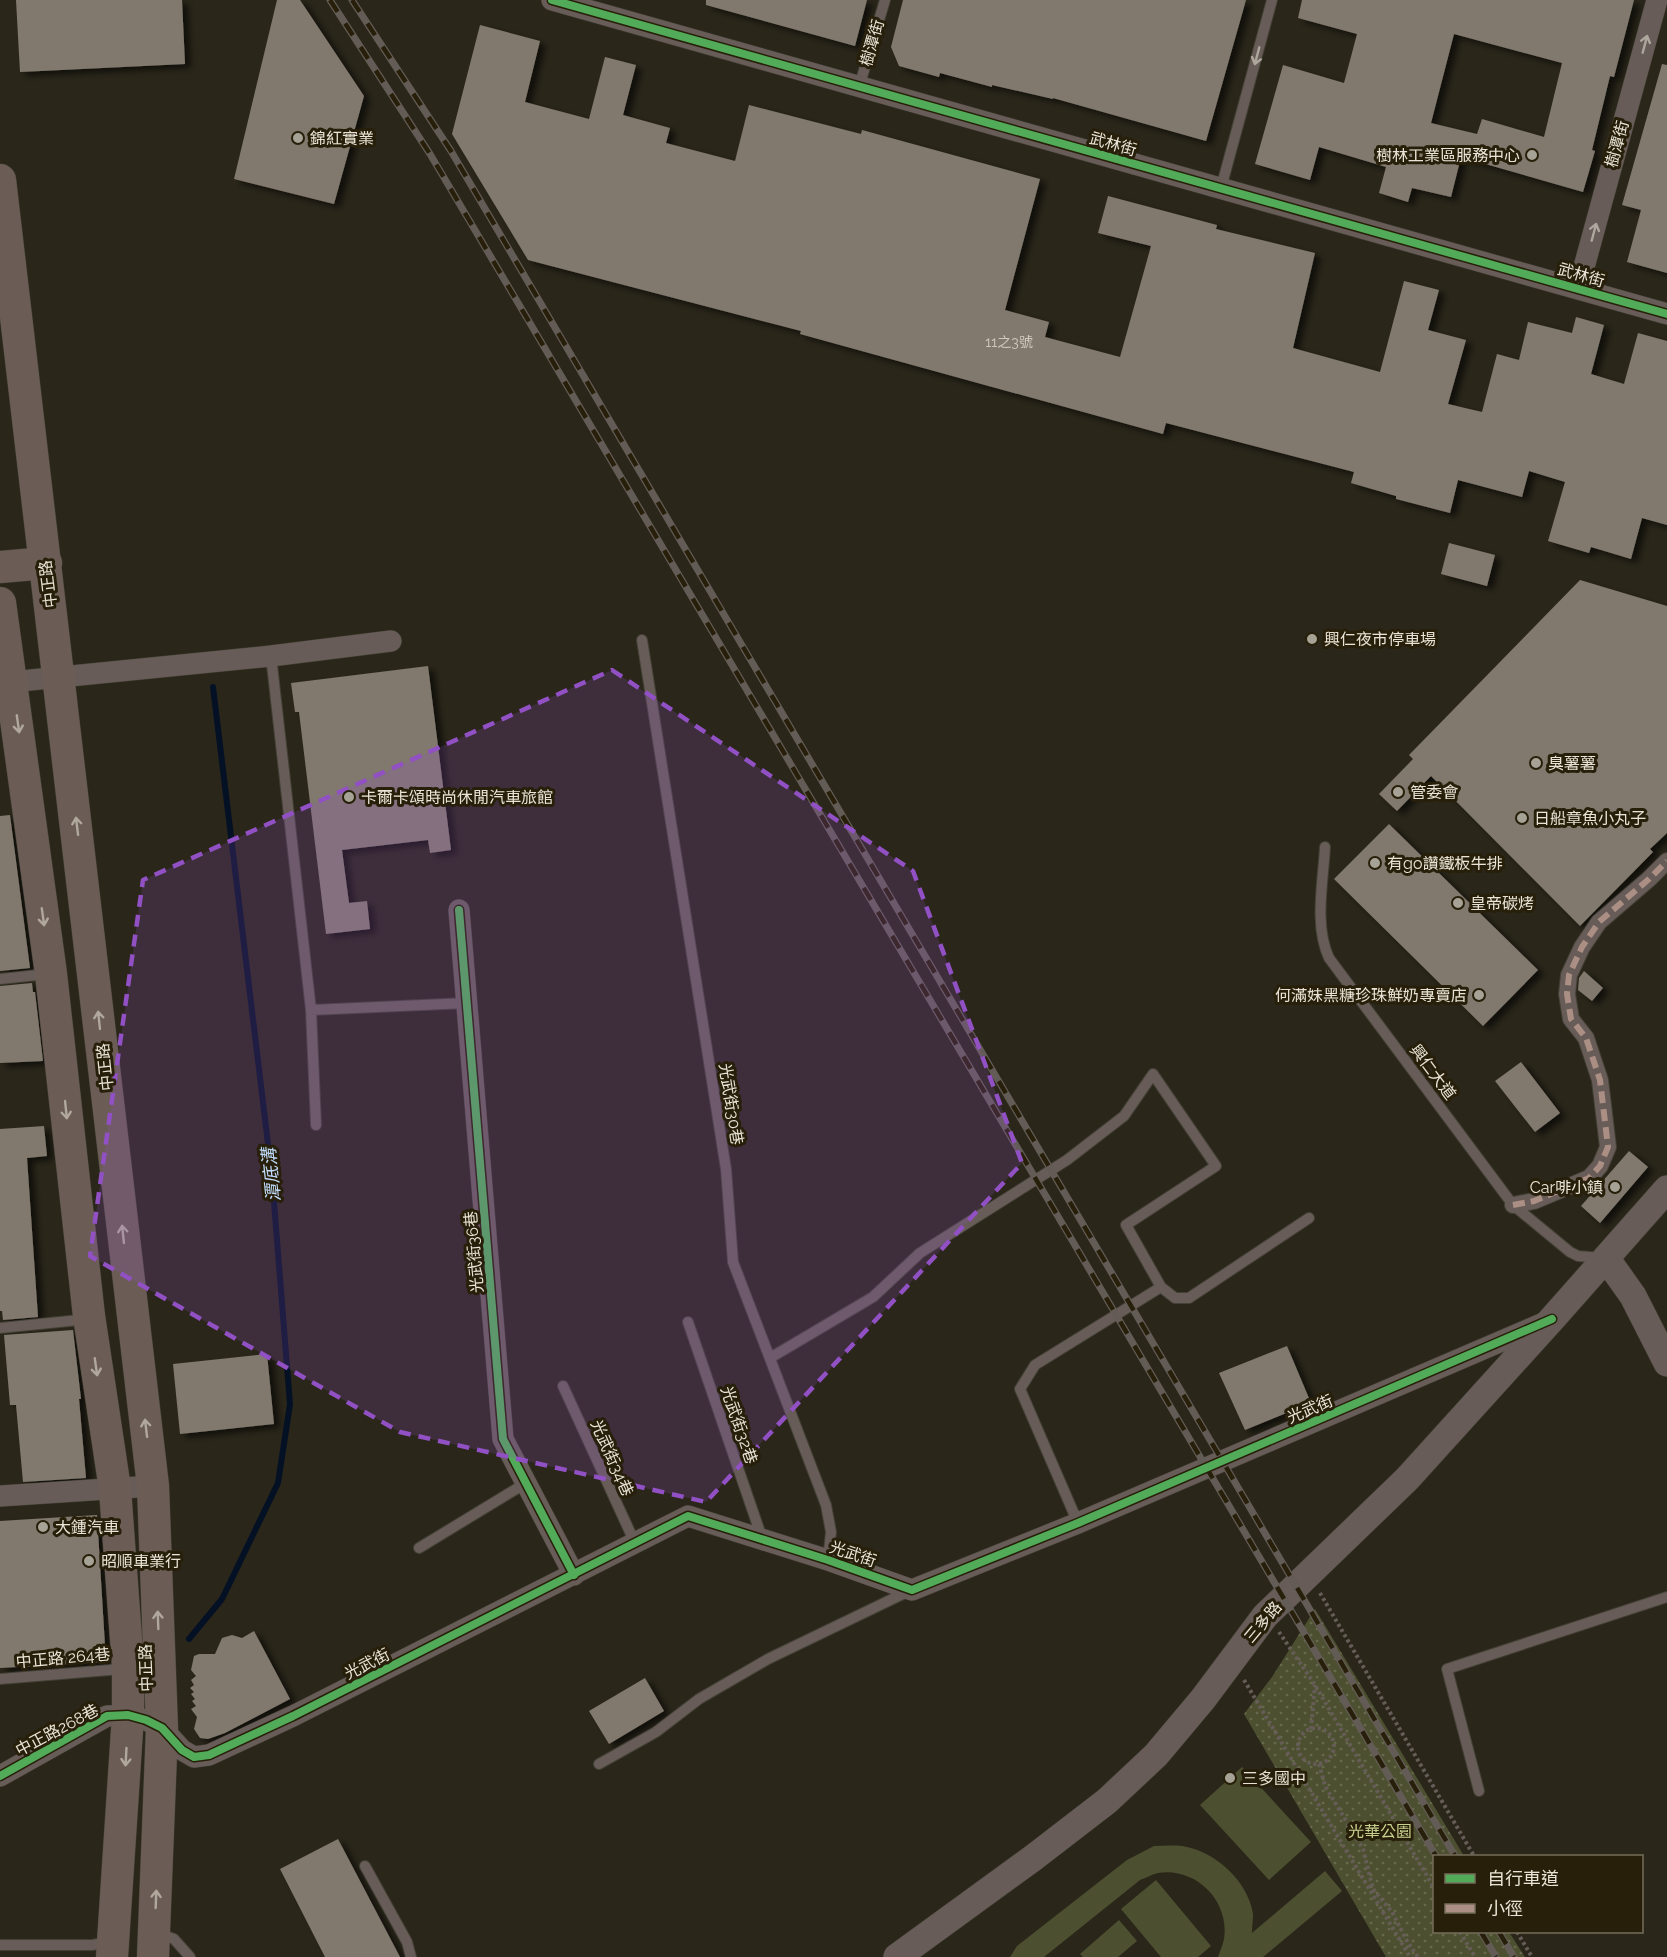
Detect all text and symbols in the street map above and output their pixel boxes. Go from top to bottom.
street label: 樹潭街 [856,17,888,69]
one-way arrow [1639,35,1651,54]
one-way arrow [1250,47,1262,66]
street label: 樹潭街 [1602,118,1632,170]
street label: 武林街 [1087,128,1139,160]
place label: 錦紅實業 [310,129,374,148]
marker: 錦紅實業 [291,131,305,145]
place label: 樹林工業區服務中心 [1376,146,1520,165]
marker: 樹林工業區服務中心 [1525,148,1539,162]
one-way arrow [1588,223,1600,242]
street label: 武林街 [1555,259,1607,291]
house number: 11之3號 [985,334,1033,350]
street label: 中正路 [36,559,60,609]
place label: 興仁夜市停車場 [1324,630,1436,649]
marker: 興仁夜市停車場 [1305,632,1319,646]
one-way arrow [12,713,23,733]
place label: 臭薯薯 [1548,754,1596,773]
marker: 臭薯薯 [1529,756,1543,770]
place label: 管委會 [1410,783,1458,802]
marker: 管委會 [1391,785,1405,799]
place label: 卡爾卡頌時尚休閒汽車旅館 [361,788,553,807]
marker: 卡爾卡頌時尚休閒汽車旅館 [342,790,356,804]
place label: 日船章魚小丸子 [1534,809,1646,828]
marker: 日船章魚小丸子 [1515,811,1529,825]
one-way arrow [71,817,82,836]
place label: 有go讚鐵板牛排 [1387,854,1502,873]
marker: 有go讚鐵板牛排 [1368,856,1382,870]
place label: 皇帝碳烤 [1470,894,1534,913]
marker: 皇帝碳烤 [1451,896,1465,910]
one-way arrow [38,906,49,926]
place label: 何滿妹黑糖珍珠鮮奶專賣店 [1275,986,1467,1005]
marker: 何滿妹黑糖珍珠鮮奶專賣店 [1472,988,1486,1002]
one-way arrow [93,1010,104,1030]
street label: 興仁大道 [1406,1041,1460,1103]
street label: 中正路 [93,1042,117,1092]
street label: 光武街30巷 [715,1062,747,1146]
one-way arrow [61,1100,72,1120]
water label: 潭底溝 [257,1144,284,1203]
place label: Car啡小鎮 [1530,1178,1603,1197]
marker: Car啡小鎮 [1608,1180,1622,1194]
street label: 光武街36巷 [461,1210,487,1294]
one-way arrow [118,1225,129,1245]
one-way arrow [91,1356,102,1376]
street label: 光武街32巷 [717,1384,761,1466]
street label: 光武街 [1284,1391,1336,1427]
street label: 光武街34巷 [587,1417,637,1499]
one-way arrow [140,1419,151,1438]
place label: 大鍾汽車 [55,1518,119,1537]
marker: 大鍾汽車 [36,1520,50,1534]
street label: 光武街 [827,1537,879,1571]
place label: 昭順車業行 [101,1552,181,1571]
marker: 昭順車業行 [82,1554,96,1568]
street label: 三多路 [1240,1598,1286,1646]
one-way arrow [153,1610,164,1630]
street label: 中正路 264巷 [15,1644,111,1672]
street label: 中正路 [136,1644,156,1692]
street label: 光武街 [341,1645,393,1683]
street label: 中正路268巷 [12,1700,102,1760]
one-way arrow [120,1746,131,1766]
place label: 三多國中 [1242,1769,1306,1788]
marker: 三多國中 [1223,1771,1237,1785]
park label: 光華公園 [1348,1822,1412,1841]
legend [1433,1855,1643,1933]
text: 自行車道 [1487,1868,1559,1889]
one-way arrow [150,1889,161,1909]
text: 小徑 [1487,1898,1523,1919]

